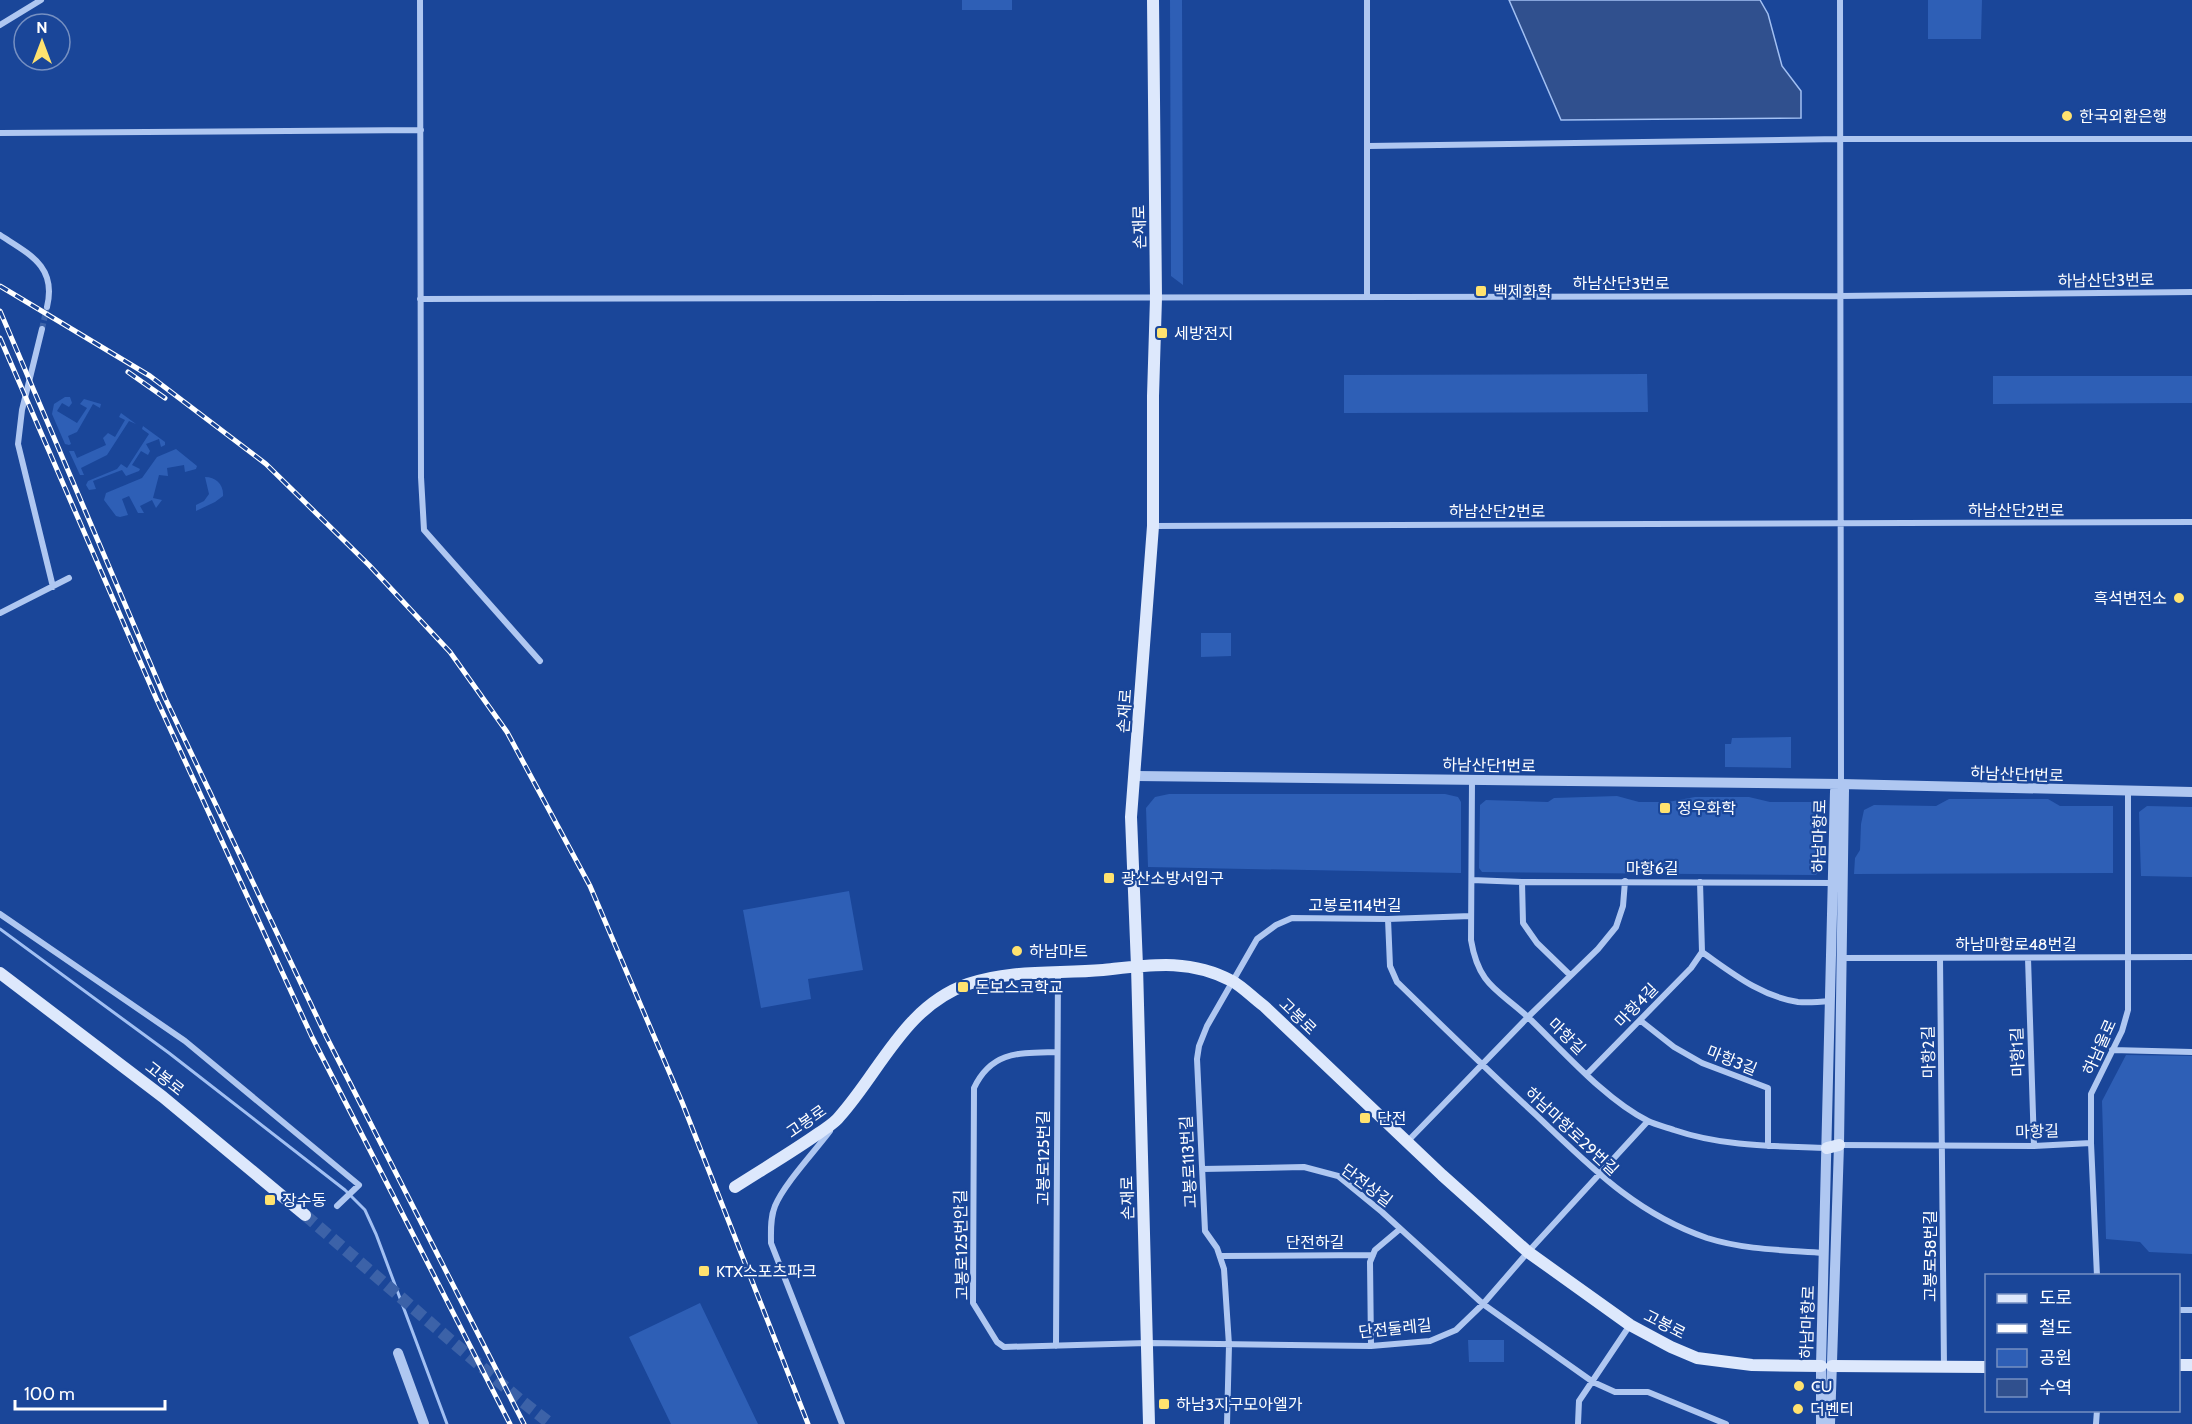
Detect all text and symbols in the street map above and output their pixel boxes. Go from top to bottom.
north arrow [12,12,72,72]
text: N [36,18,48,37]
place label: 한국외환은행 [2079,107,2167,126]
marker: 한국외환은행 [2060,109,2074,123]
street label: 손재로 [1130,204,1149,249]
street label: 하남산단3번로 [2057,270,2155,291]
street label: 하남산단3번로 [1573,274,1670,293]
place label: 백제화학 [1493,282,1552,301]
marker: 백제화학 [1474,284,1488,298]
place label: 세방전지 [1174,324,1233,343]
marker: 세방전지 [1155,326,1169,340]
street label: 하남산단2번로 [1968,501,2065,520]
street label: 하남산단2번로 [1449,502,1546,521]
place label: 흑석변전소 [2093,589,2167,608]
marker: 흑석변전소 [2172,591,2186,605]
street label: 손재로 [1113,688,1136,734]
street label: 하남산단1번로 [1442,755,1536,776]
street label: 하남산단1번로 [1970,763,2064,786]
place label: 정우화학 [1677,799,1736,818]
street label: 하남마항로 [1809,799,1830,873]
marker: 정우화학 [1658,801,1672,815]
street label: 마항6길 [1625,859,1679,878]
place label: 광산소방서입구 [1121,869,1224,888]
marker: 광산소방서입구 [1102,871,1116,885]
street label: 고봉로114번길 [1308,896,1402,915]
street label: 하남마항로48번길 [1955,935,2077,954]
place label: 하남마트 [1029,942,1088,961]
marker: 하남마트 [1010,944,1024,958]
place label: 돈보스코학교 [975,978,1063,997]
marker: 돈보스코학교 [956,980,970,994]
street label: 마항4길 [1611,980,1662,1031]
street label: 고봉로 [1275,994,1320,1039]
street label: 마항길 [1544,1014,1589,1059]
street label: 하남울로 [2079,1016,2120,1078]
street label: 마항2길 [1919,1026,1938,1078]
street label: 마항1길 [2007,1027,2028,1077]
street label: 마항3길 [1704,1042,1760,1079]
street label: 고봉로 [141,1057,188,1100]
street label: 하남마항로29번길 [1521,1083,1622,1179]
street label: 고봉로 [783,1101,830,1142]
place label: 단전 [1377,1109,1406,1128]
street label: 고봉로125번길 [1034,1110,1053,1206]
marker: 단전 [1358,1111,1372,1125]
street label: 고봉로113번길 [1177,1115,1200,1209]
street label: 마항길 [2015,1121,2059,1142]
street label: 단전상길 [1337,1160,1396,1211]
street label: 손재로 [1118,1175,1137,1220]
street label: 고봉로125번안길 [951,1190,972,1300]
place label: 장수동 [282,1191,326,1210]
marker: 장수동 [263,1193,277,1207]
street label: 고봉로58번길 [1921,1210,1940,1302]
street label: 단전하길 [1286,1233,1344,1252]
place label: KTX스포츠파크 [716,1262,817,1281]
marker: KTX스포츠파크 [697,1264,711,1278]
legend [1985,1274,2180,1412]
street label: 하남마항로 [1797,1285,1818,1359]
text: 도로 [2039,1287,2072,1309]
street label: 고봉로 [1641,1306,1689,1343]
street label: 단전둘레길 [1357,1315,1433,1342]
text: 철도 [2039,1317,2072,1339]
text: 공원 [2039,1347,2072,1369]
scale bar [15,1373,165,1411]
place label: CU [1811,1377,1832,1396]
text: 수역 [2039,1377,2072,1399]
marker: CU [1792,1379,1806,1393]
text: 100 m [24,1383,75,1405]
place label: 하남3지구모아엘가 [1176,1395,1303,1414]
marker: 하남3지구모아엘가 [1157,1397,1171,1411]
place label: 더벤티 [1810,1400,1854,1419]
marker: 더벤티 [1791,1402,1805,1416]

